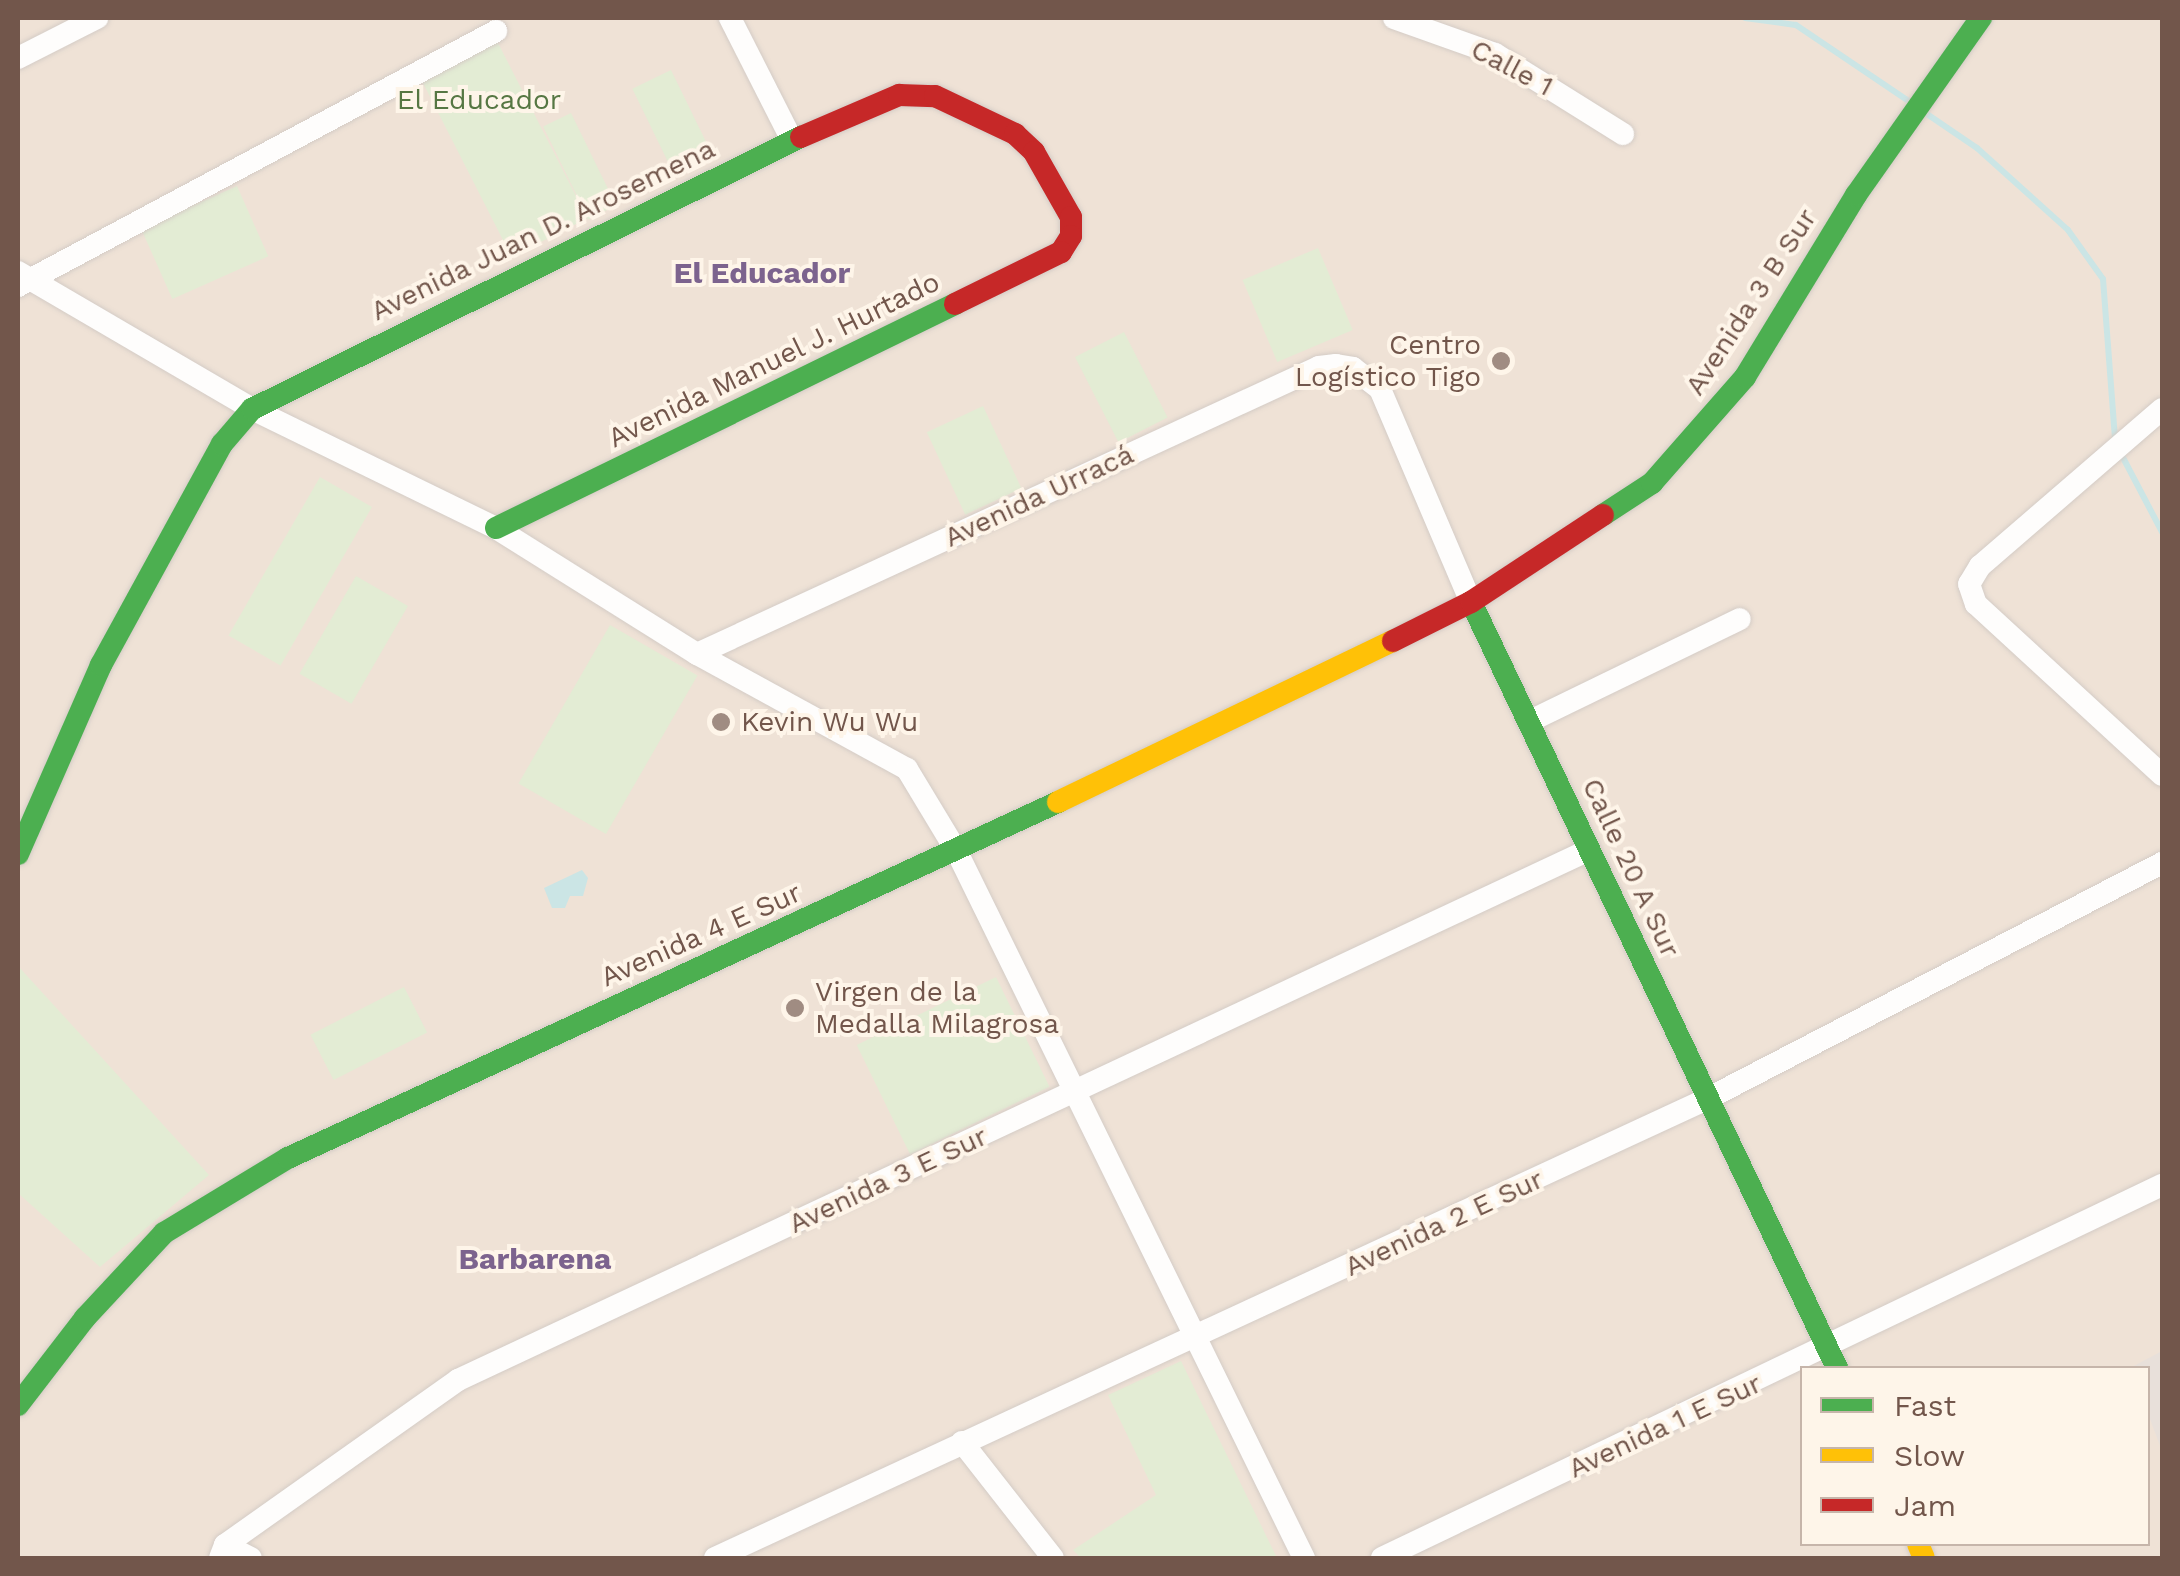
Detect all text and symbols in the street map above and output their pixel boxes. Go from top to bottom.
street label: Calle 1 [1465,32,1559,104]
park label: El Educador [396,83,562,117]
street label: Avenida Juan D. Arosemena [364,131,722,329]
street label: Avenida 3 B Sur [1678,202,1824,402]
district label: El Educador [673,255,851,291]
street label: Avenida Manuel J. Hurtado [602,265,946,455]
place label: Centro Logístico Tigo [1294,328,1481,394]
marker: Centro Logístico Tigo [1490,350,1512,372]
street label: Avenida Urracá [939,437,1139,555]
place label: Kevin Wu Wu [741,705,920,739]
marker: Kevin Wu Wu [710,711,732,733]
street label: Calle 20 A Sur [1574,772,1688,964]
street label: Avenida 4 E Sur [595,876,807,994]
place label: Virgen de la Medalla Milagrosa [815,975,1060,1041]
marker: Virgen de la Medalla Milagrosa [784,997,806,1019]
street label: Avenida 3 E Sur [783,1119,993,1241]
street label: Avenida 2 E Sur [1339,1162,1549,1284]
district label: Barbarena [459,1241,611,1277]
street label: Avenida 1 E Sur [1563,1366,1767,1486]
legend [1800,1366,2150,1546]
text: Fast [1894,1388,1956,1423]
text: Slow [1894,1438,1965,1473]
text: Jam [1894,1488,1956,1523]

